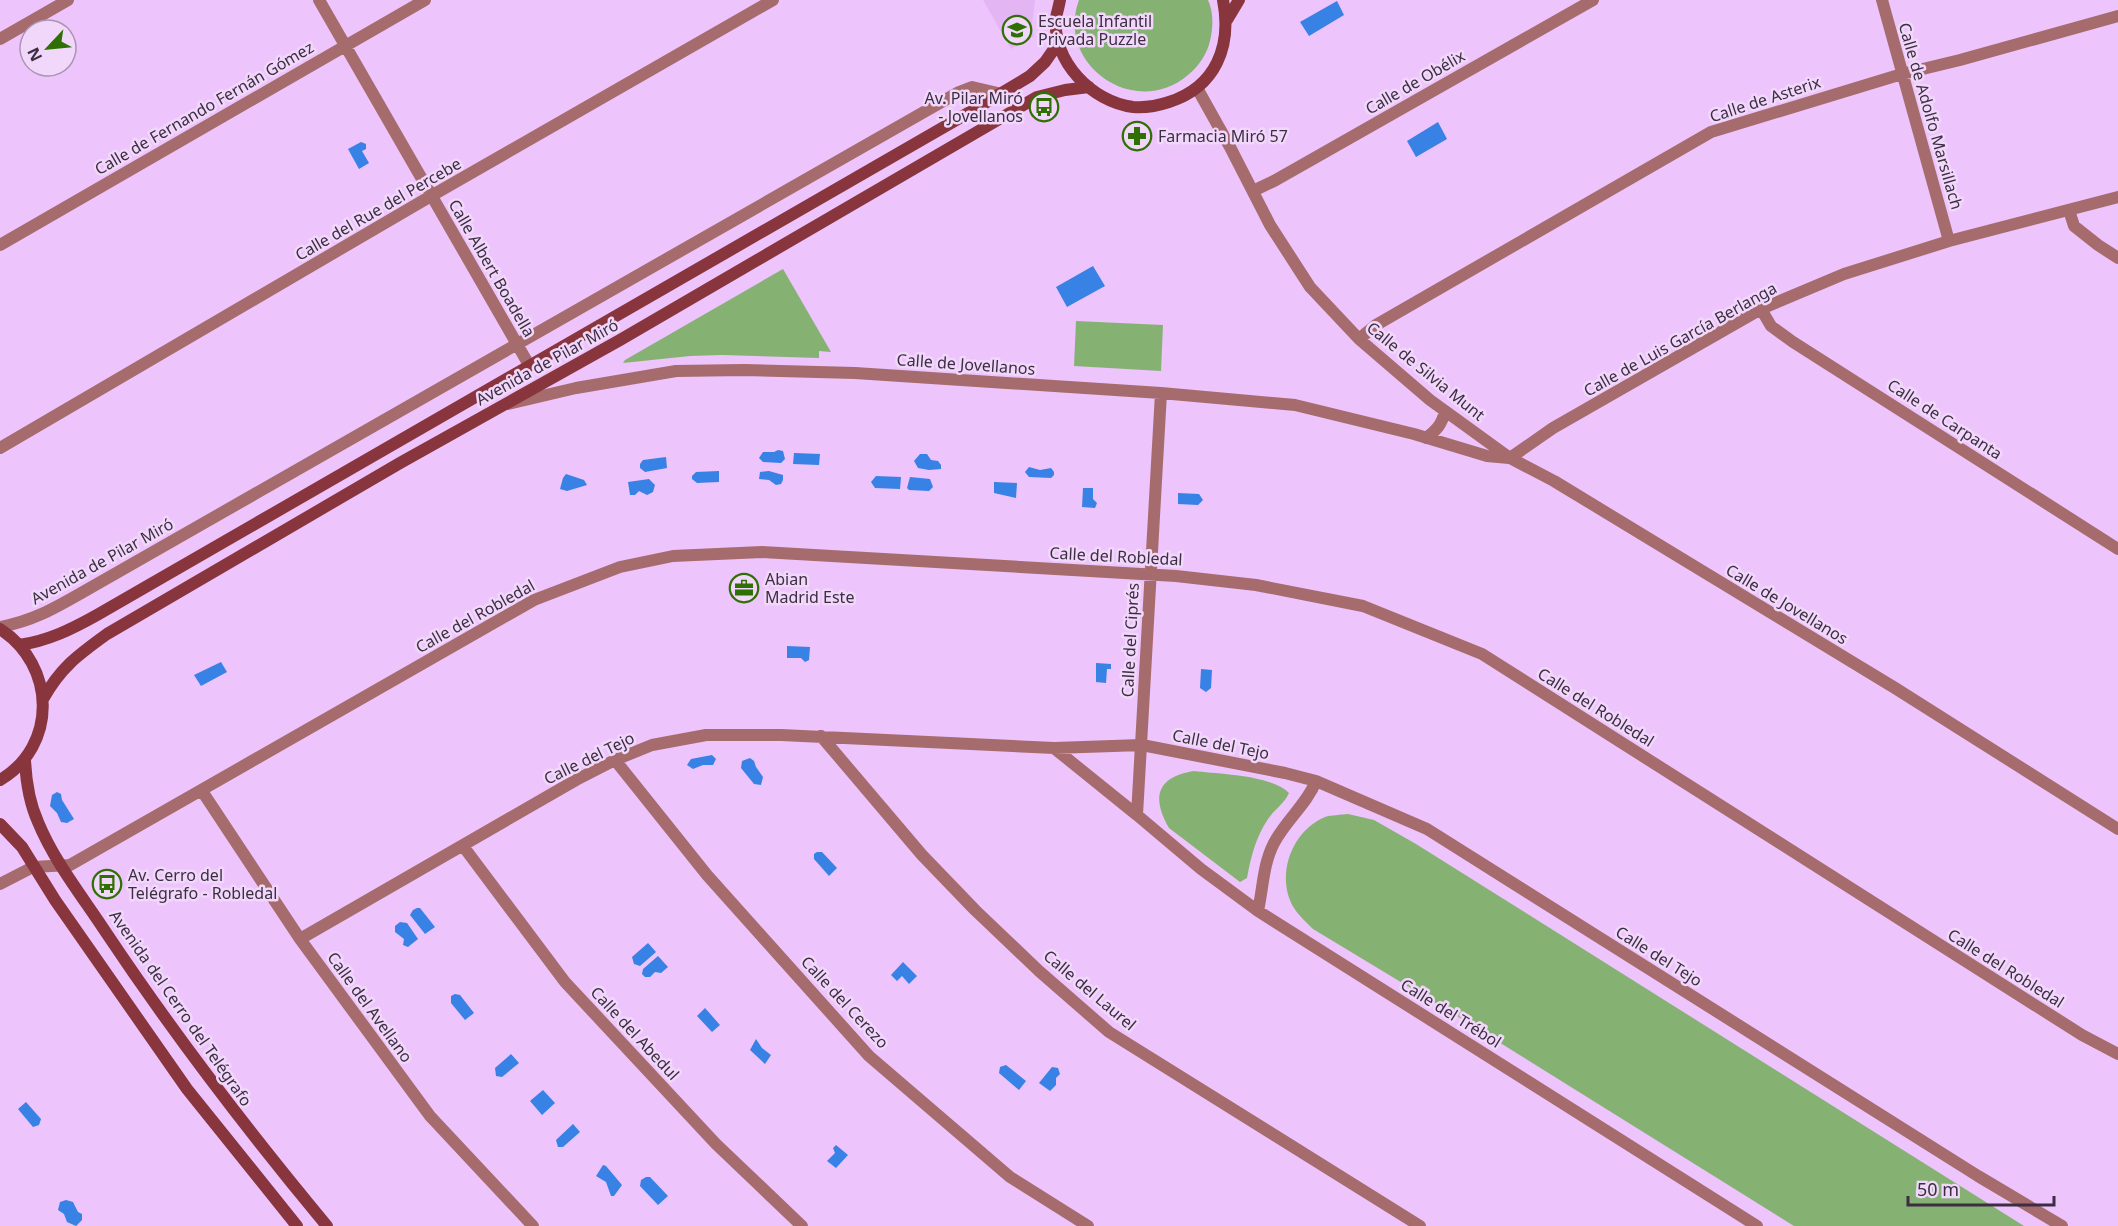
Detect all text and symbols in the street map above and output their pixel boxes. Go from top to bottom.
place label: Escuela Infantil Privada Puzzle [1038,10,1152,50]
school or university icon: Escuela Infantil Privada Puzzle [1001,14,1033,46]
north arrow [18,18,78,78]
street label: Calle de Adolfo Marsillach [1894,20,1968,212]
street label: Calle de Fernando Fernán Gómez [90,36,318,180]
text: N [22,44,47,65]
street label: Calle de Obélix [1361,44,1469,119]
street label: Calle de Asterix [1707,71,1824,127]
place label: Av. Pilar Miró - Jovellanos [925,87,1023,127]
bus stop icon: Av. Pilar Miró - Jovellanos [1028,91,1060,123]
pharmacy icon: Farmacia Miró 57 [1121,120,1153,152]
place label: Farmacia Miró 57 [1158,125,1288,147]
street label: Calle del Rue del Percebe [291,152,465,266]
street label: Calle Albert Boadella [444,195,540,341]
street label: Calle de Luis García Berlanga [1580,277,1780,401]
street label: Avenida de Pilar Miró [472,314,622,410]
street label: Calle de Silvia Munt [1362,316,1490,426]
street label: Calle de Jovellanos [896,348,1036,380]
street label: Calle de Carpanta [1883,374,2007,464]
street label: Avenida de Pilar Miró [27,513,177,609]
street label: Calle del Robledal [1049,542,1183,570]
street label: Calle de Jovellanos [1722,559,1852,649]
place label: Abian Madrid Este [765,568,854,608]
office icon: Abian Madrid Este [728,572,760,604]
street label: Calle del Robledal [411,574,539,658]
street label: Calle del Ciprés [1116,582,1144,698]
street label: Calle del Robledal [1534,662,1658,752]
street label: Calle del Tejo [1171,724,1271,764]
street label: Calle del Tejo [540,727,638,789]
place label: Av. Cerro del Telégrafo - Robledal [128,864,277,904]
bus stop icon: Av. Cerro del Telégrafo - Robledal [91,868,123,900]
street label: Avenida del Cerro del Telégrafo [105,906,257,1110]
street label: Calle del Tejo [1611,921,1707,991]
street label: Calle del Robledal [1944,923,2068,1013]
street label: Calle del Laurel [1039,945,1141,1035]
street label: Calle del Avellano [322,947,418,1067]
street label: Calle del Cerezo [796,951,894,1053]
street label: Calle del Trébol [1397,973,1505,1053]
street label: Calle del Abedul [586,981,684,1085]
scale bar [1908,1169,2054,1207]
text: 50 m [1917,1177,1959,1201]

